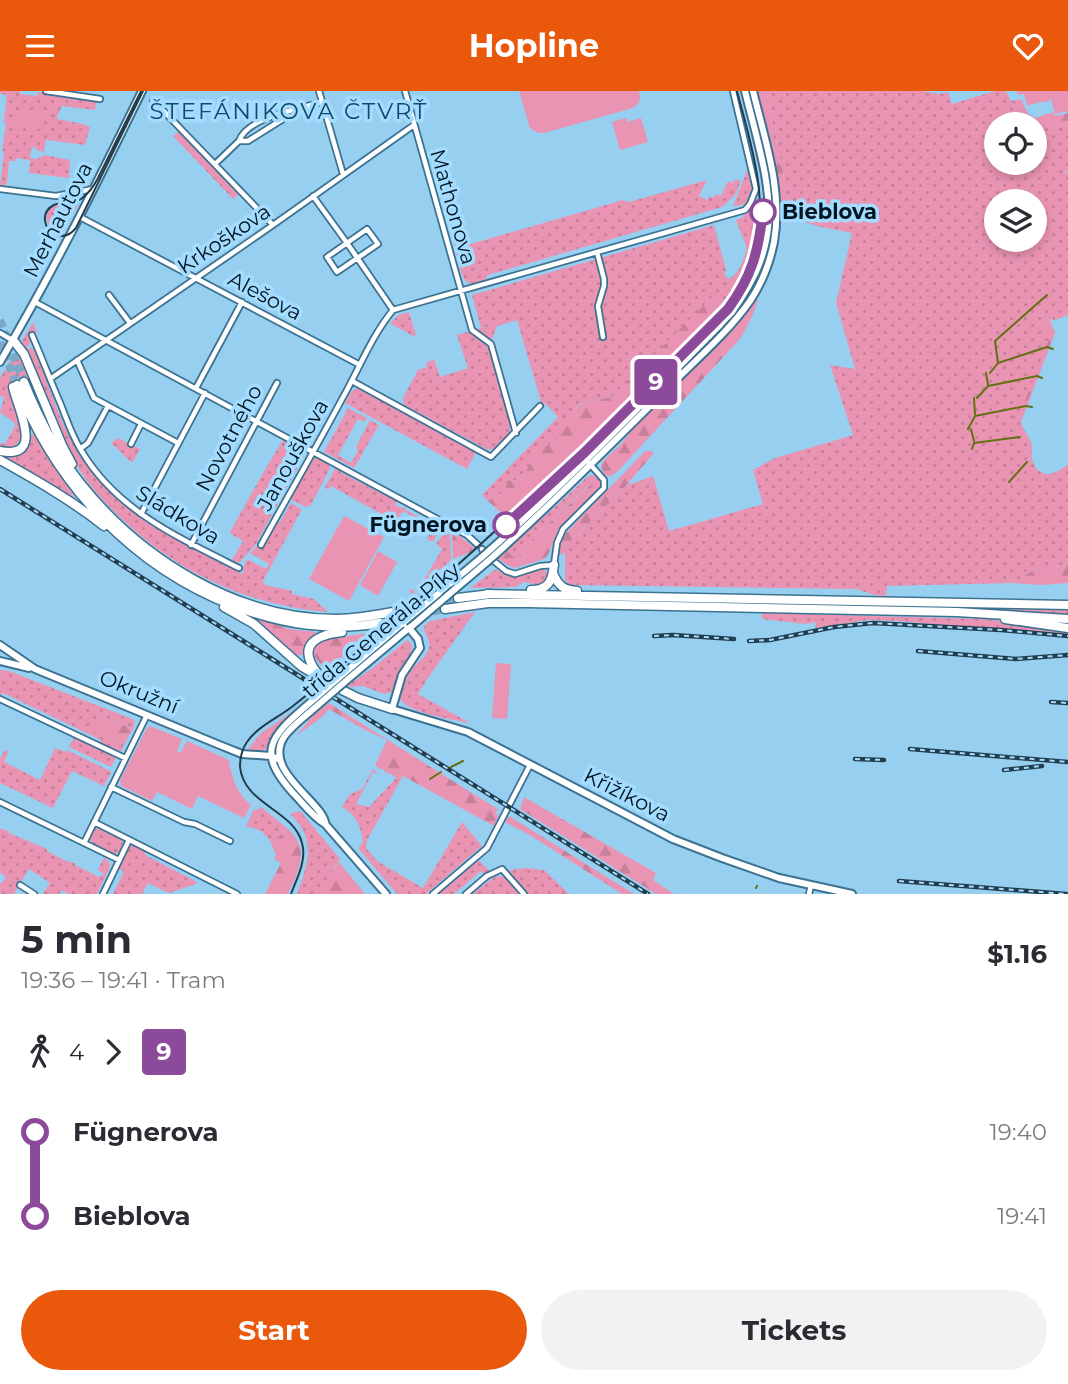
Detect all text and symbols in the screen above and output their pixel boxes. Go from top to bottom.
text: Hopline [469,26,599,65]
icon: menu [21,27,59,65]
icon: heart [1009,27,1047,65]
district label: ŠTEFÁNIKOVA ČTVRŤ [150,97,428,125]
map controls [984,112,1047,252]
button: locate [984,112,1047,175]
street label: Mathonova [425,146,482,267]
street label: Merhautova [18,158,97,282]
button: layers [984,189,1047,252]
street label: Krkoškova [172,198,275,279]
marker: Bieblova [750,199,776,225]
place label: Bieblova [782,199,877,224]
street label: Alešova [224,266,306,325]
line badge: 9 [633,359,679,405]
text: 9 [648,367,664,396]
street label: Novotného [190,380,267,495]
street label: Janouškova [251,395,333,515]
street label: Sládkova [132,480,225,549]
place label: Fügnerova [370,512,487,537]
marker: Fügnerova [493,512,519,538]
street label: třída Generála Píky [297,556,465,703]
street label: Okružní [96,664,184,719]
street label: Křižíkova [580,762,674,827]
text: 5 min [21,916,132,963]
text: $1.16 [987,938,1047,970]
text: 19:36 – 19:41 · Tram [21,966,226,994]
icon: walk [21,1033,59,1071]
icon: forward [94,1033,132,1071]
text: 9 [156,1037,172,1066]
text: 4 [69,1038,84,1066]
text: Fügnerova [73,1116,218,1148]
text: 19:40 [989,1118,1047,1146]
text: Bieblova [73,1200,191,1232]
text: 19:41 [997,1202,1047,1230]
button: Start [21,1290,527,1370]
button: Tickets [541,1290,1047,1370]

